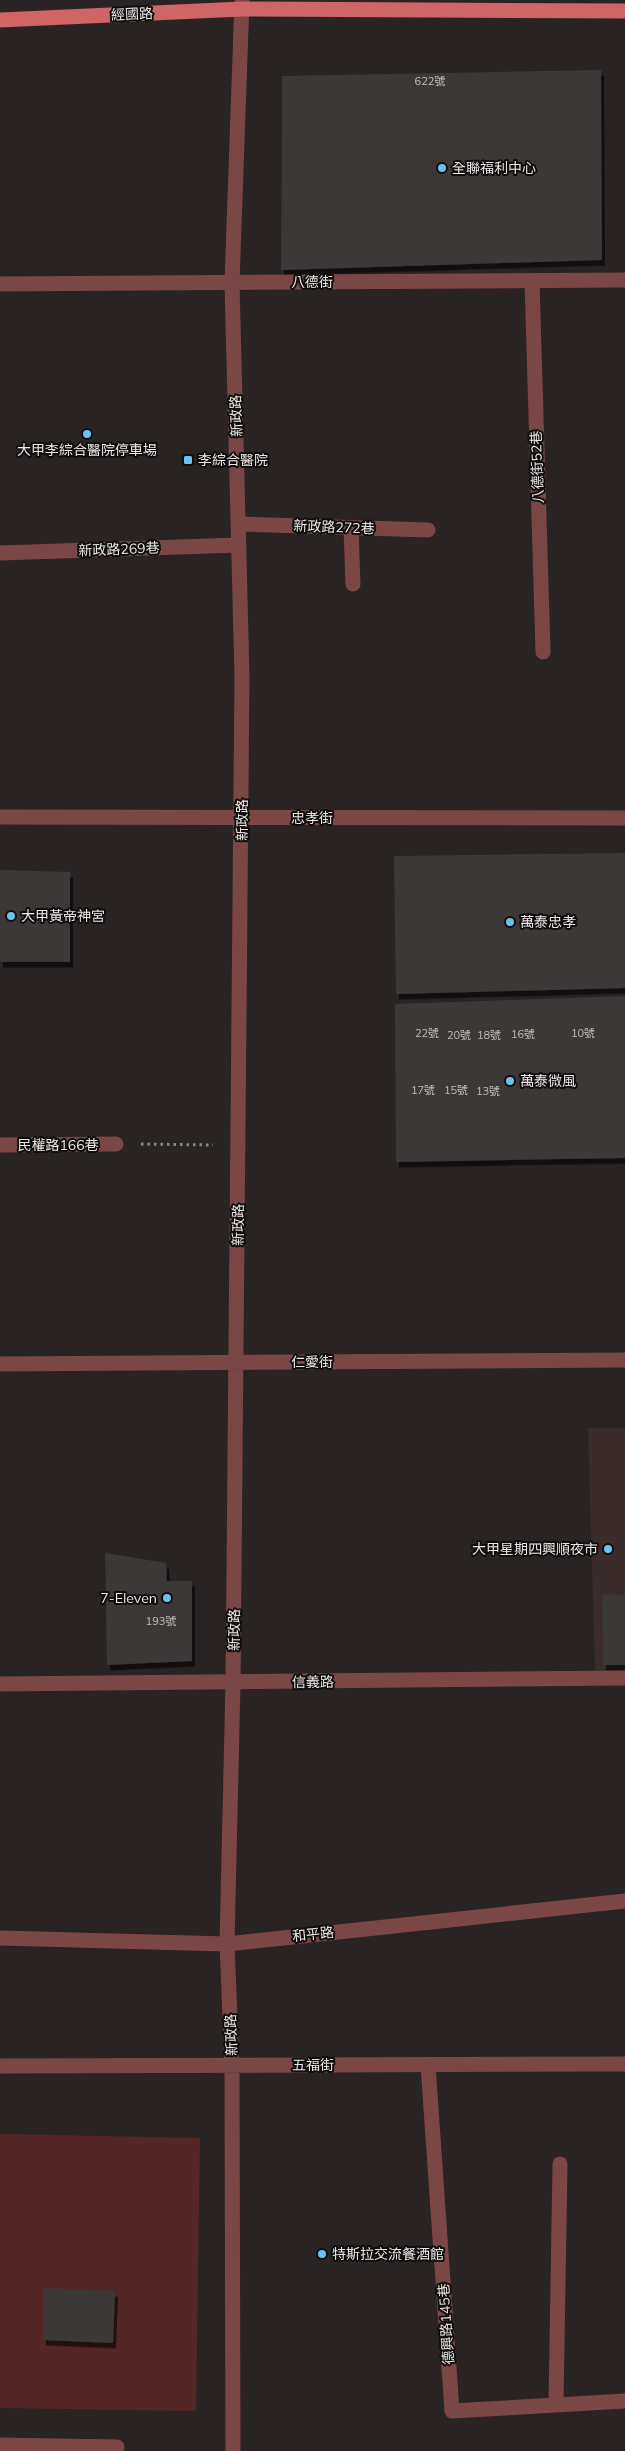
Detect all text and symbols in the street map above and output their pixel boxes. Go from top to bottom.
street label: 經國路 [111,4,153,24]
house number: 622號 [415,74,445,88]
place label: 全聯福利中心 [452,159,536,177]
marker: 全聯福利中心 [436,162,448,174]
street label: 八德街 [291,273,333,291]
street label: 新政路 [226,395,246,437]
marker: 大甲李綜合醫院停車場 [81,428,93,440]
street label: 八德街52巷 [527,430,547,504]
place label: 大甲李綜合醫院停車場 [17,441,157,459]
place label: 李綜合醫院 [198,451,268,469]
marker: 李綜合醫院 [182,454,194,466]
street label: 新政路272巷 [293,517,375,537]
street label: 新政路269巷 [78,539,160,559]
street label: 新政路 [233,799,251,841]
street label: 忠孝街 [291,809,333,827]
place label: 大甲黃帝神宮 [21,907,105,925]
marker: 大甲黃帝神宮 [5,910,17,922]
place label: 萬泰忠孝 [520,913,576,931]
marker: 萬泰忠孝 [504,916,516,928]
house number: 22號 [415,1026,439,1040]
house number: 10號 [571,1026,595,1040]
house number: 16號 [511,1027,535,1041]
house number: 20號 [447,1028,471,1042]
house number: 18號 [477,1028,501,1042]
place label: 萬泰微風 [520,1072,576,1090]
marker: 萬泰微風 [504,1075,516,1087]
house number: 17號 [411,1083,435,1097]
house number: 15號 [444,1083,468,1097]
house number: 13號 [476,1084,500,1098]
street label: 民權路166巷 [17,1136,99,1154]
street label: 新政路 [229,1204,247,1246]
street label: 仁愛街 [291,1353,333,1371]
place label: 大甲星期四興順夜市 [472,1540,598,1558]
marker: 大甲星期四興順夜市 [602,1543,614,1555]
place label: 7-Eleven [100,1589,157,1607]
marker: 7-Eleven [161,1592,173,1604]
street label: 新政路 [225,1609,243,1651]
house number: 193號 [146,1614,176,1628]
street label: 信義路 [292,1673,334,1691]
street label: 和平路 [291,1923,335,1945]
street label: 新政路 [221,2014,241,2056]
street label: 五福街 [292,2056,334,2074]
place label: 特斯拉交流餐酒館 [332,2245,444,2263]
marker: 特斯拉交流餐酒館 [316,2248,328,2260]
street label: 德興路145巷 [434,2283,458,2365]

